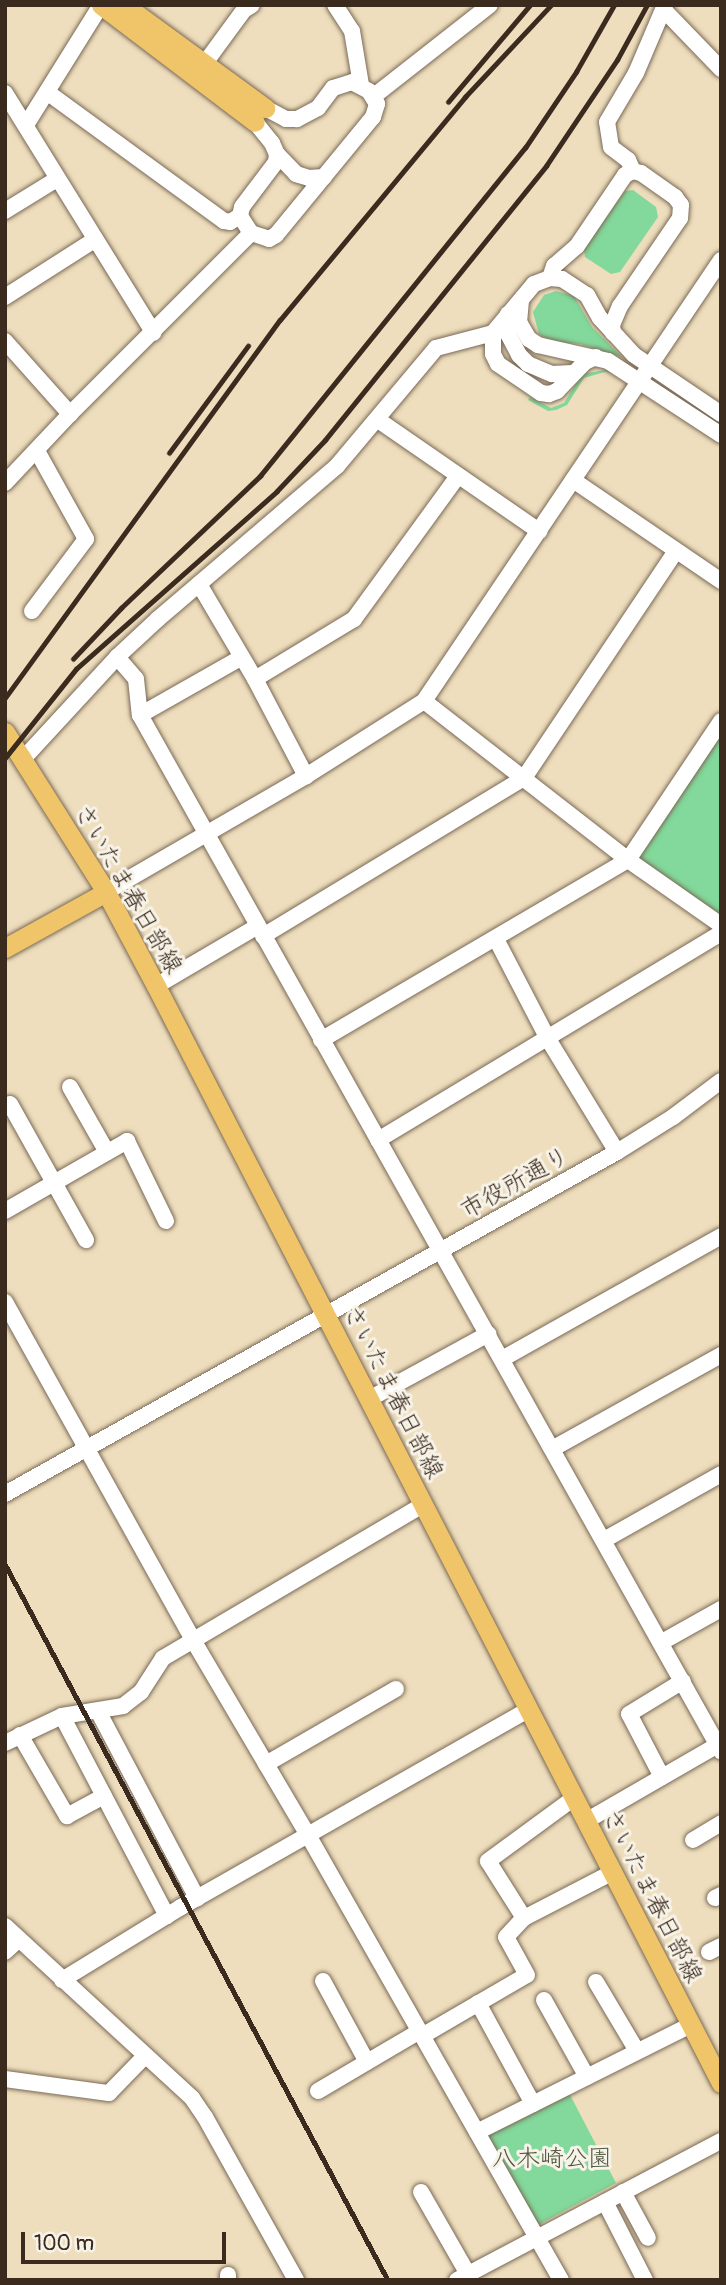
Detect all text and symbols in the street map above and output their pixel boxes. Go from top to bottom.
street label: さいたま春日部線 [68,799,188,979]
street label: 市役所通り [456,1141,574,1225]
street label: さいたま春日部線 [337,1300,449,1484]
street label: さいたま春日部線 [596,1804,708,1988]
park label: 八木崎公園 [492,2145,612,2173]
scale bar [24,2218,229,2262]
text: 100 m [34,2230,94,2257]

